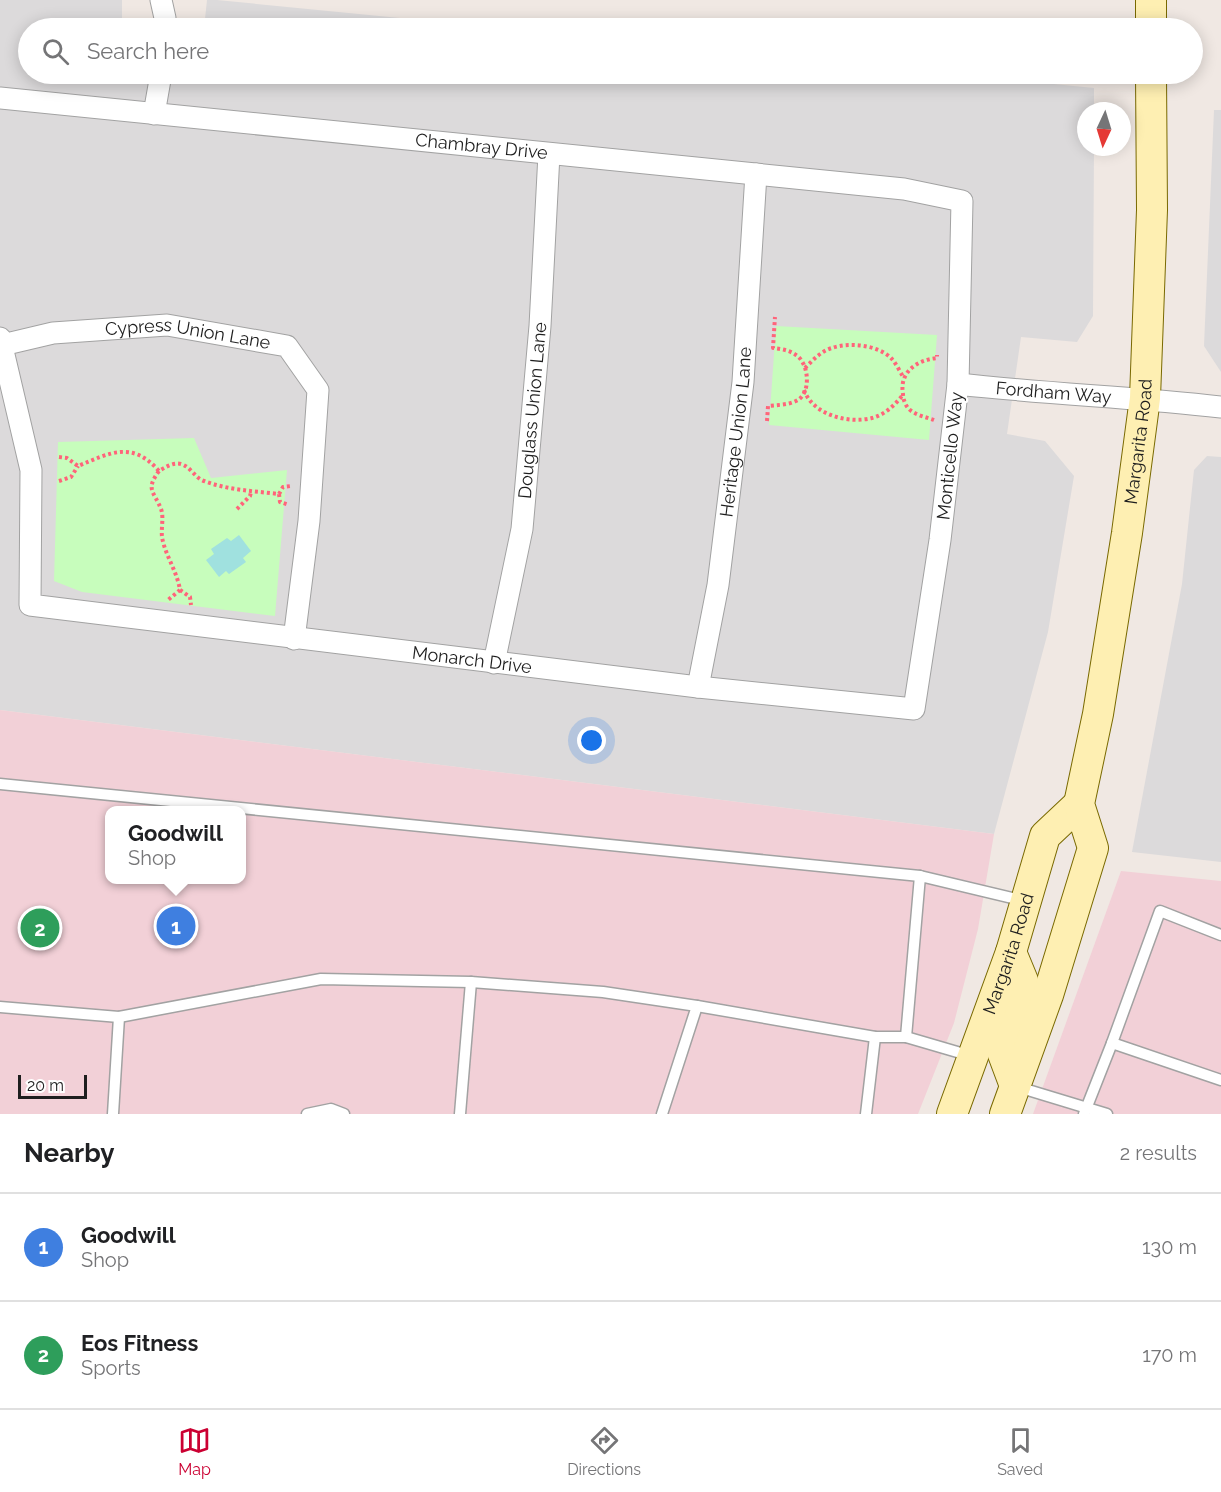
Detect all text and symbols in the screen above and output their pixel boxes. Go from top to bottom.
search box [18,18,1203,84]
icon: search [39,35,72,68]
text: Search here [87,38,209,64]
north arrow [1077,102,1131,156]
street label: Chambray Drive [414,129,549,163]
street label: Cypress Union Lane [104,314,273,353]
street label: Douglass Union Lane [514,321,550,500]
street label: Heritage Union Lane [715,346,755,518]
street label: Fordham Way [995,377,1112,407]
street label: Margarita Road [1120,378,1156,506]
street label: Monticello Way [932,391,967,521]
street label: Monarch Drive [411,642,534,677]
your location [577,726,606,755]
popup [105,806,246,884]
text: Goodwill [128,820,223,846]
text: Shop [128,846,176,870]
street label: Margarita Road [978,891,1038,1017]
pin: 1 [156,904,195,948]
pin: 2 [20,906,60,950]
scale bar [18,1072,87,1100]
text: 20 m [27,1076,64,1095]
text: Nearby [24,1138,114,1168]
text: 2 results [1120,1141,1197,1165]
text: Goodwill [81,1222,176,1248]
text: 1 [39,1235,48,1259]
text: 130 m [1142,1235,1197,1259]
text: Shop [81,1248,129,1272]
text: Eos Fitness [81,1330,198,1356]
text: 2 [38,1343,49,1367]
text: 170 m [1142,1343,1197,1367]
text: Sports [81,1356,141,1380]
tab: Map [178,1424,211,1479]
tab: Directions [567,1424,641,1479]
tab: Saved [997,1424,1043,1479]

